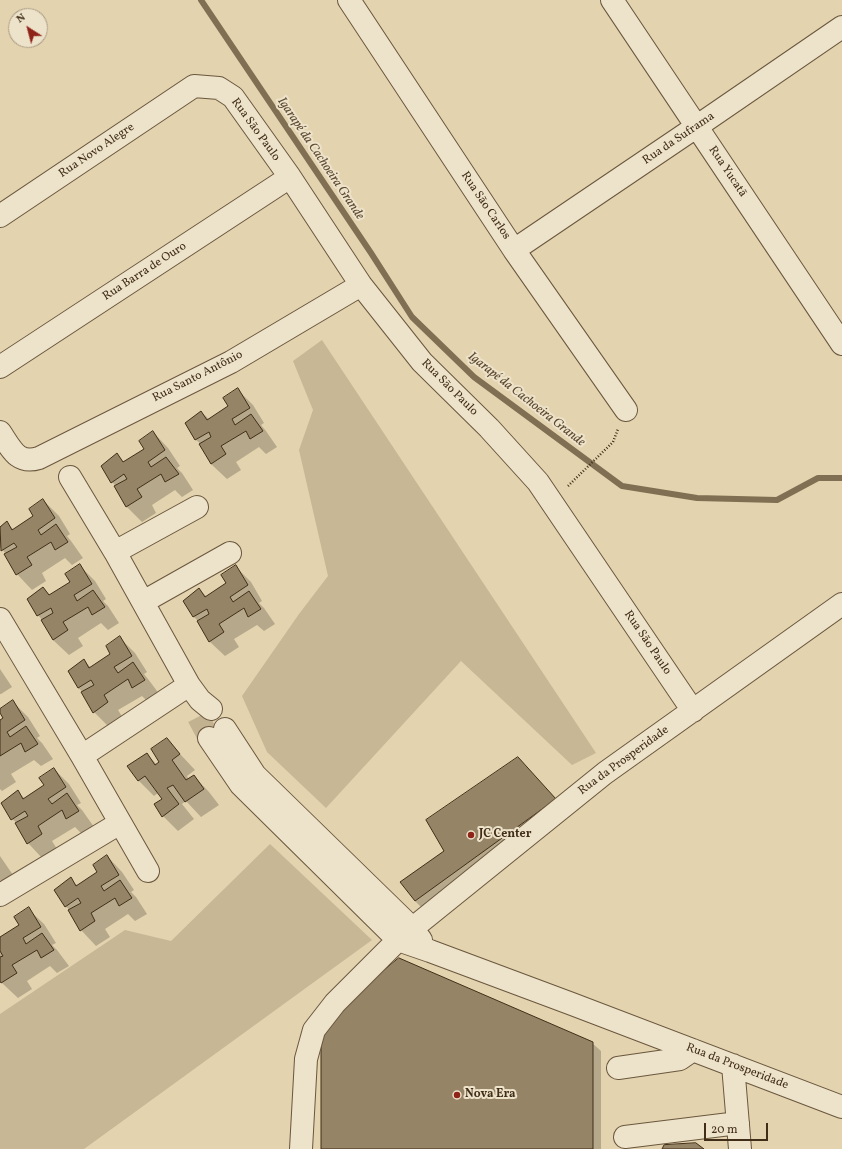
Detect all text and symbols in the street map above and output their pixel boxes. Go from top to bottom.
north arrow [8,8,48,48]
text: N [14,10,29,27]
water label: Igarapé da Cachoeira Grande [273,95,367,223]
street label: Rua São Paulo [227,96,283,164]
street label: Rua da Suframa [640,110,718,168]
street label: Rua Novo Alegre [56,120,138,182]
street label: Rua Yucatã [705,144,749,200]
street label: Rua São Carlos [457,169,513,243]
street label: Rua Barra de Ouro [100,240,190,304]
street label: Rua Santo Antônio [151,348,245,406]
water label: Igarapé da Cachoeira Grande [464,349,588,451]
street label: Rua São Paulo [418,357,480,419]
street label: Rua São Paulo [620,608,674,678]
street label: Rua da Prosperidade [576,723,672,799]
place label: JC Center [479,828,531,842]
marker: JC Center [466,830,476,840]
street label: Rua da Prosperidade [684,1041,790,1093]
place label: Nova Era [465,1088,516,1102]
marker: Nova Era [452,1090,462,1100]
scale bar [706,1115,770,1141]
text: 20 m [711,1122,738,1138]

